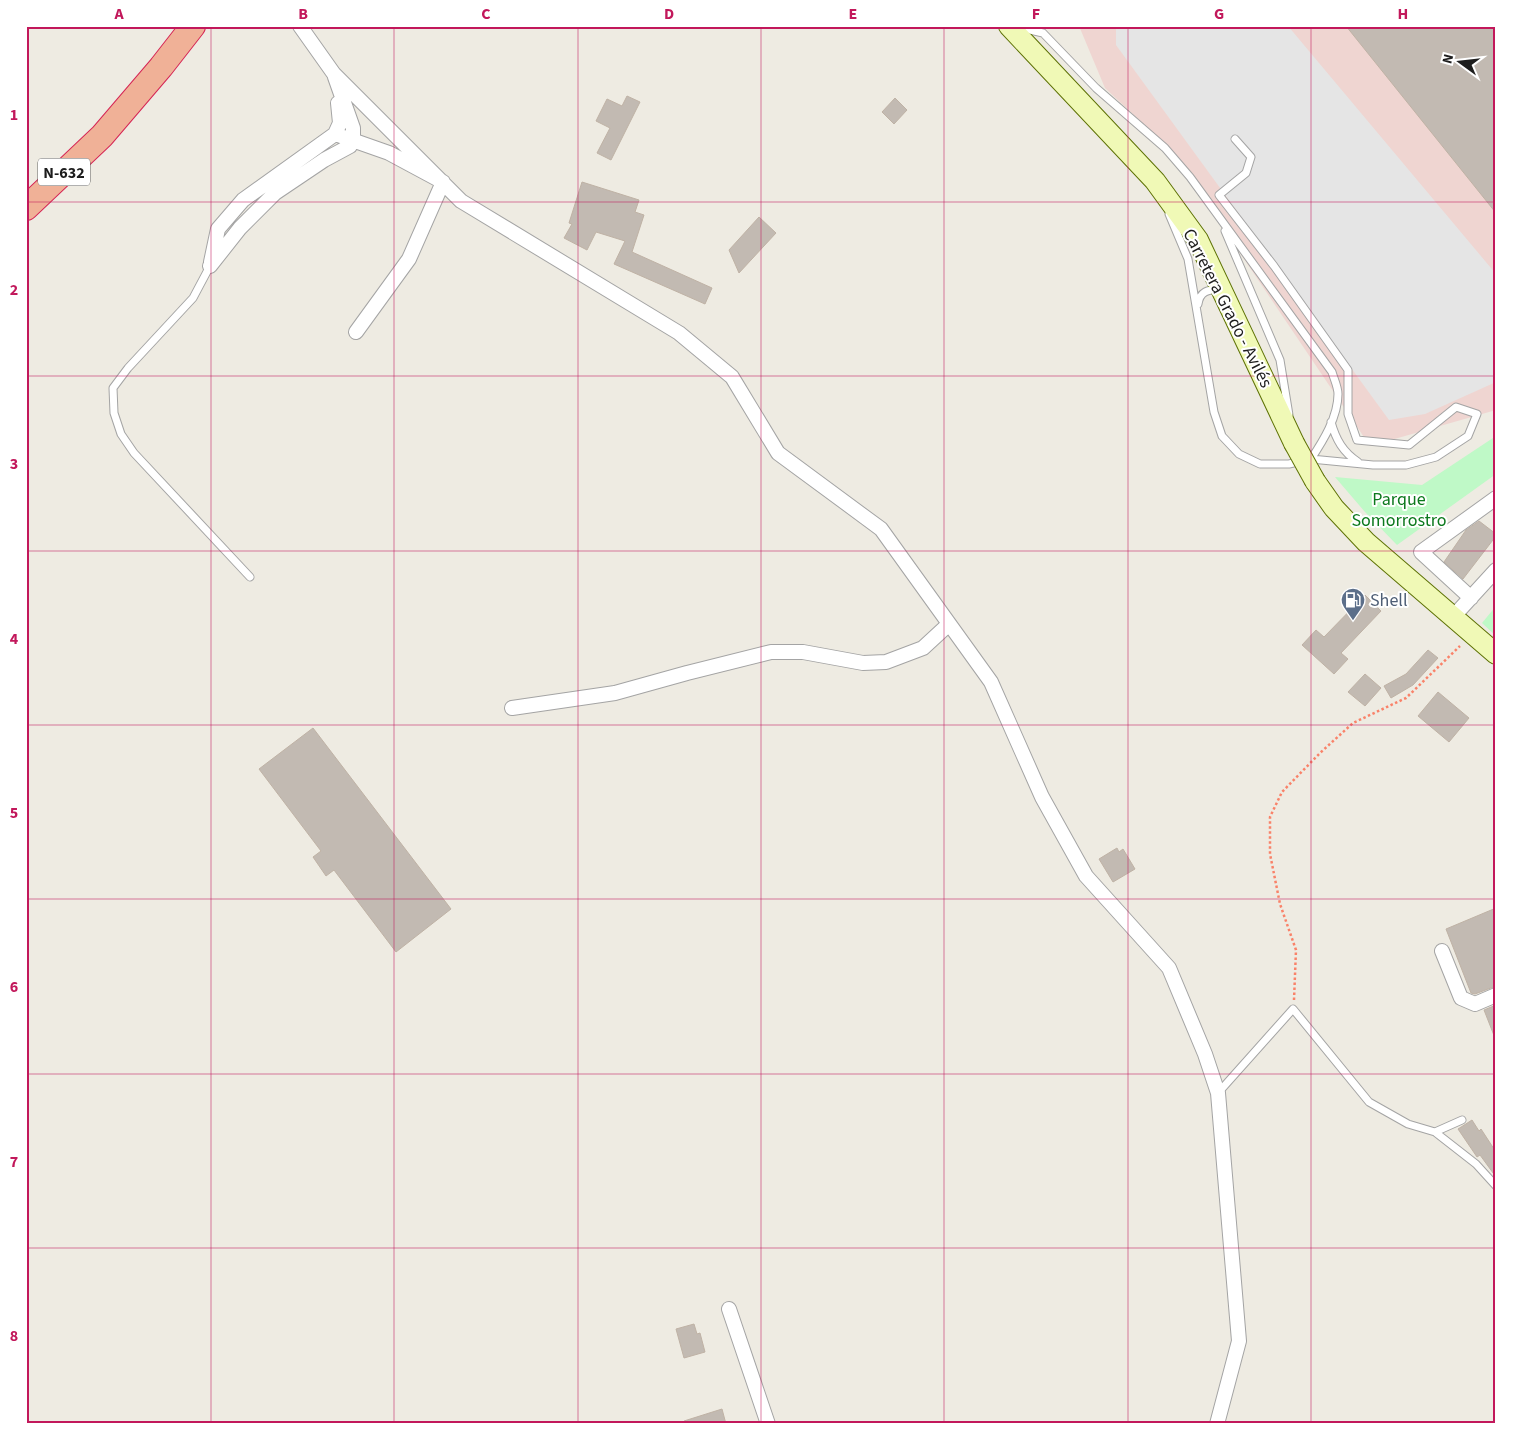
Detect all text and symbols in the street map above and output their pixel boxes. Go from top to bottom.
text: A [113,3,124,25]
text: B [298,3,308,25]
text: C [481,3,491,25]
text: D [664,3,674,25]
text: E [849,3,857,25]
text: F [1032,3,1040,25]
text: G [1214,3,1224,25]
text: H [1398,3,1408,25]
north arrow [1434,38,1484,88]
text: N [1438,52,1459,66]
text: 1 [10,104,18,126]
road number: N-632 [38,158,90,186]
street label: Carretera Grado - Avilés [1177,224,1279,392]
text: 2 [10,279,18,301]
text: 3 [10,453,18,475]
park label: Parque Somorrostro [1351,487,1447,533]
fuel station icon: Shell [1340,587,1366,621]
place label: Shell [1370,588,1408,613]
text: 4 [10,628,19,650]
text: 5 [10,802,18,824]
text: 6 [10,976,18,998]
text: 7 [10,1151,18,1173]
text: 8 [10,1325,18,1347]

